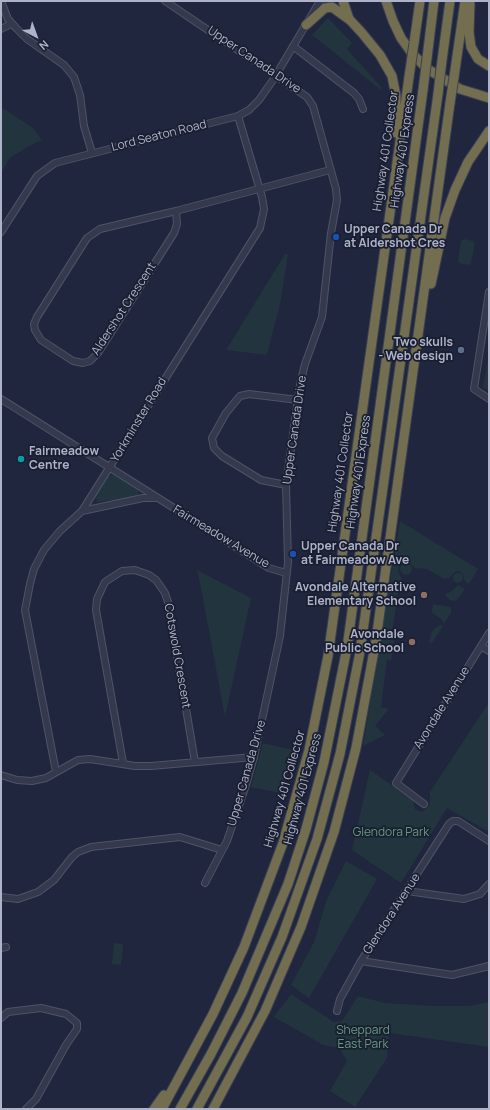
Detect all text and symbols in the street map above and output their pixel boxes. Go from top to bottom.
north arrow [16,16,56,56]
street label: Upper Canada Drive [205,23,303,97]
text: N [36,37,52,54]
street label: Highway 401 Collector [370,90,402,212]
street label: Highway 401 Express [388,93,418,209]
street label: Lord Seaton Road [110,117,208,155]
place label: Upper Canada Dr at Aldershot Cres [344,223,445,251]
marker: Upper Canada Dr at Aldershot Cres [331,232,341,242]
street label: Aldershot Crescent [89,260,159,358]
place label: Two skulls - Web design [378,336,453,364]
marker: Two skulls - Web design [456,345,466,355]
street label: Yorkminster Road [108,375,170,465]
street label: Upper Canada Drive [280,375,310,485]
street label: Highway 401 Collector [325,411,357,533]
street label: Highway 401 Express [344,414,374,530]
place label: Fairmeadow Centre [29,445,99,473]
marker: Fairmeadow Centre [16,454,26,464]
street label: Fairmeadow Avenue [170,503,272,571]
place label: Upper Canada Dr at Fairmeadow Ave [301,540,409,568]
marker: Upper Canada Dr at Fairmeadow Ave [288,549,298,559]
place label: Avondale Alternative Elementary School [295,581,416,609]
marker: Avondale Alternative Elementary School [419,590,429,600]
street label: Cotswold Crescent [161,602,193,710]
place label: Avondale Public School [325,628,404,656]
marker: Avondale Public School [407,637,417,647]
street label: Avondale Avenue [411,664,473,752]
street label: Upper Canada Drive [225,718,269,828]
street label: Highway 401 Collector [261,729,309,849]
street label: Highway 401 Express [281,732,325,846]
park label: Glendora Park [353,826,429,840]
street label: Glendora Avenue [360,871,424,957]
park label: Sheppard East Park [336,1024,390,1052]

